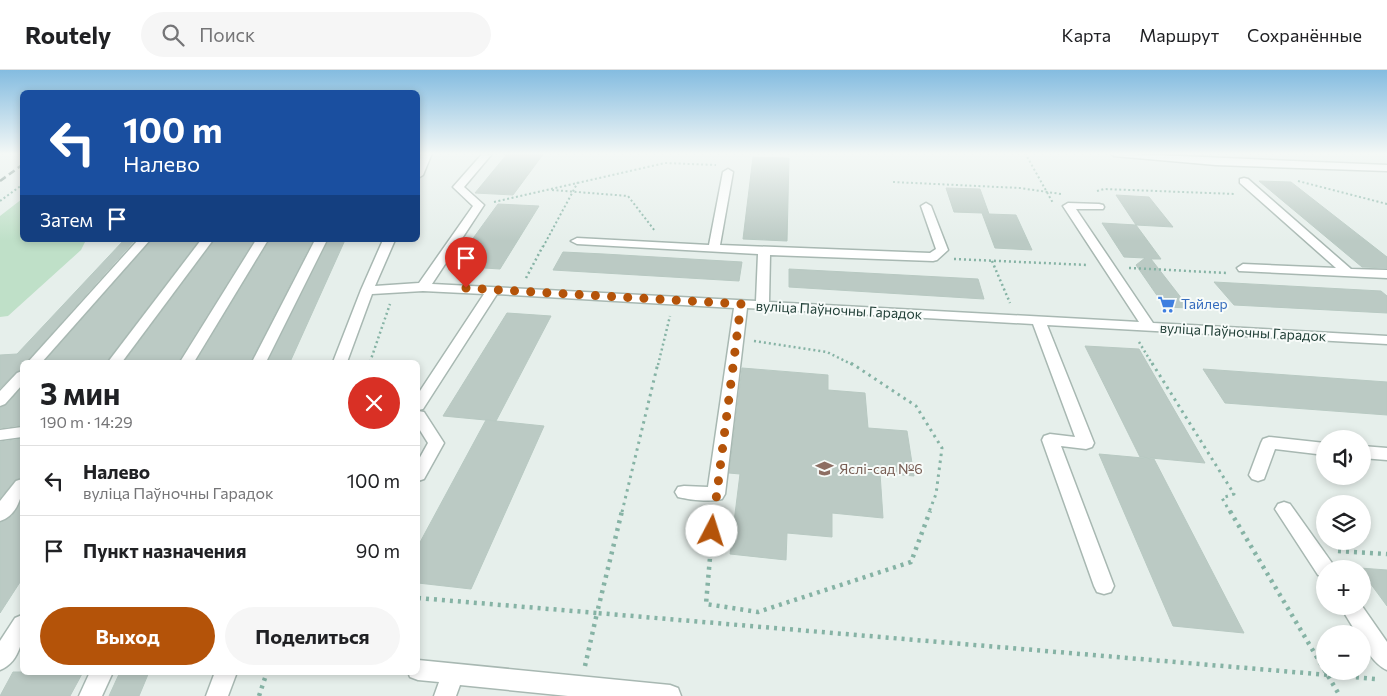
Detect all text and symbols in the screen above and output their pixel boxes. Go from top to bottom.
search box [141,12,491,57]
text: Routely [25,20,111,49]
icon: search [159,21,187,49]
text: Поиск [199,23,255,46]
text: Карта [1062,24,1111,46]
text: Маршрут [1139,24,1219,46]
text: Сохранённые [1247,24,1362,46]
text: 100 m [123,107,223,150]
icon: left [40,110,105,175]
text: Налево [123,150,200,177]
icon: arrive [103,205,131,233]
text: Затем [40,208,93,231]
pin [445,237,487,288]
icon: arrive [452,244,480,272]
supermarket icon: Тайлер [1157,294,1177,314]
place label: Тайлер [1181,295,1228,312]
street label: вуліца Паўночны Гарадок [755,297,923,322]
street label: вуліца Паўночны Гарадок [1159,319,1327,344]
text: 3 мин [40,374,120,411]
button: close [348,377,400,429]
text: 190 m · 14:29 [40,412,133,431]
map controls [1316,430,1371,680]
button: sound [1316,430,1371,485]
school or university icon: Яслі-сад №6 [815,459,835,479]
text: Налево [83,460,150,483]
place label: Яслі-сад №6 [839,460,923,477]
icon: left [40,467,68,495]
text: 100 m [347,469,400,492]
text: вуліца Паўночны Гарадок [83,483,274,502]
button: layers [1316,495,1371,550]
position arrow [685,504,737,556]
icon: arrive [40,537,68,565]
text: Пункт назначения [83,539,246,562]
text: 90 m [356,539,400,562]
button: + [1316,560,1371,615]
button: Выход [40,607,215,665]
button: Поделиться [225,607,400,665]
button: − [1316,625,1371,680]

